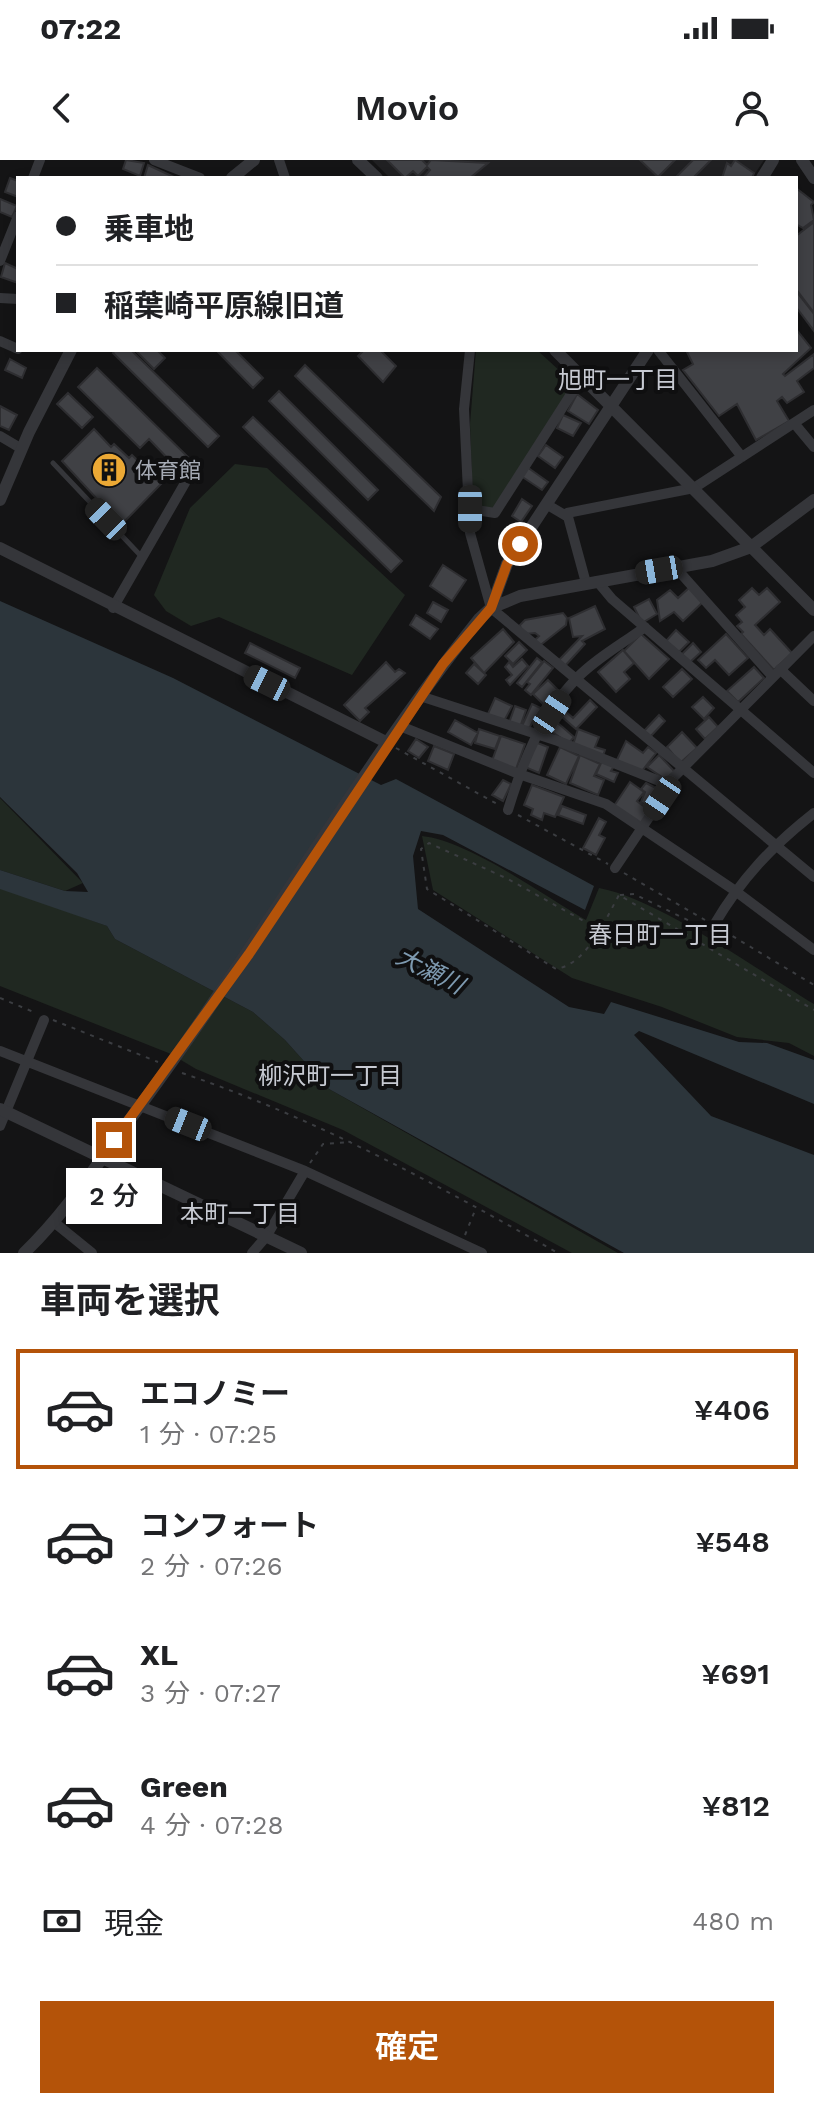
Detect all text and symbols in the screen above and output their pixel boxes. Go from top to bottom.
text: 07:22 [40,11,121,46]
icon: back [40,86,84,130]
icon: person [730,86,774,130]
text: Movio [355,87,459,129]
text: 乗車地 [104,211,194,246]
text: 稲葉崎平原線旧道 [104,288,344,323]
district label: 旭町一丁目 [558,366,678,394]
building icon: 体育館 [90,451,128,489]
place label: 体育館 [135,458,201,483]
car [458,485,482,533]
car [81,493,131,545]
route start [502,526,538,562]
car [633,554,685,586]
car [240,662,294,704]
car [529,685,575,739]
car [639,771,685,825]
district label: 春日町一丁目 [588,921,732,949]
water label: 大瀬川 [392,942,471,1001]
district label: 柳沢町一丁目 [258,1062,402,1090]
car [161,1104,215,1144]
route end [96,1122,132,1158]
callout: 2 分 [66,1168,162,1224]
text: 2 分 [89,1181,139,1211]
district label: 本町一丁目 [180,1200,300,1228]
text: 車両を選択 [40,1280,220,1322]
icon: car [44,1373,116,1445]
text: エコノミー [140,1376,290,1411]
text: ¥406 [694,1392,770,1427]
text: 1 分 · 07:25 [140,1419,277,1449]
icon: car [44,1505,116,1577]
text: コンフォート [140,1508,319,1543]
text: ¥548 [695,1524,770,1559]
text: 2 分 · 07:26 [140,1551,283,1581]
icon: car [44,1637,116,1709]
text: XL [140,1637,178,1672]
text: ¥691 [701,1656,770,1691]
text: 3 分 · 07:27 [140,1678,281,1708]
icon: car [44,1769,116,1841]
text: Green [140,1769,228,1804]
text: ¥812 [702,1788,770,1823]
text: 4 分 · 07:28 [140,1810,283,1840]
icon: cash [40,1899,84,1943]
text: 現金 [104,1906,164,1941]
text: 480 m [692,1906,774,1936]
button: 確定 [40,2001,774,2093]

